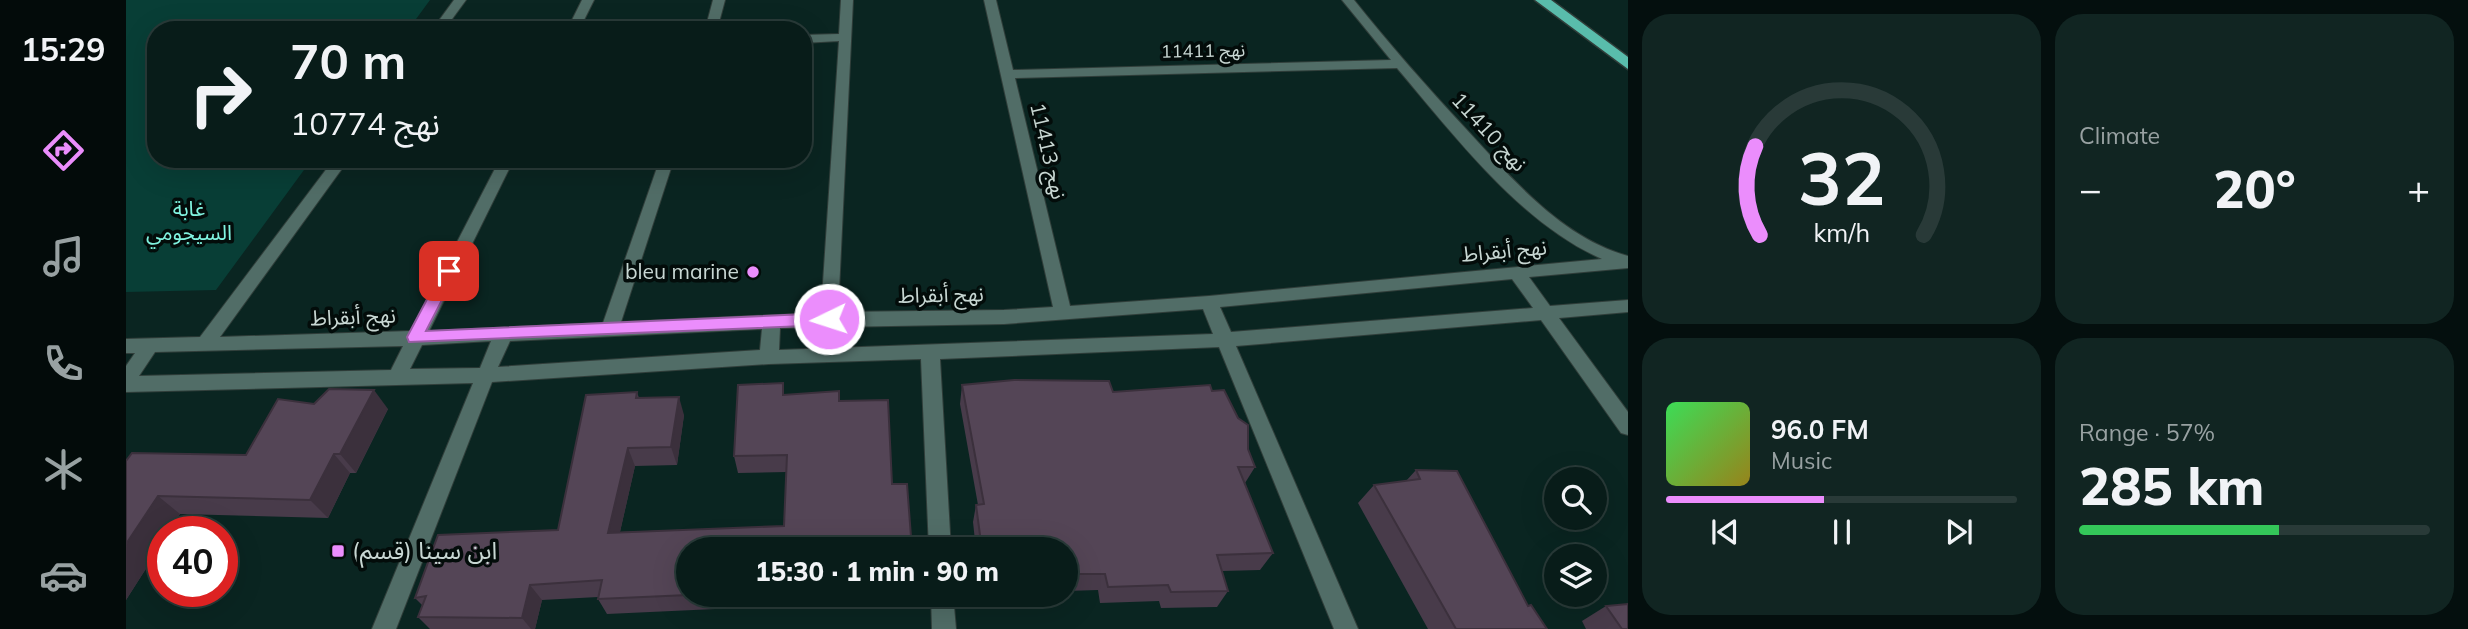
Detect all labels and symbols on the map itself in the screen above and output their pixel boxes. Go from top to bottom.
street label: نهج 11411 [1161,38,1245,65]
street label: نهج 11410 [1444,86,1533,178]
street label: نهج 11413 [1022,100,1073,202]
park label: غابة السيجومي [146,195,232,249]
street label: نهج أبقراط [1460,233,1548,270]
pin [419,241,479,301]
place label: bleu marine [625,258,739,284]
marker: bleu marine [745,264,761,280]
street label: نهج أبقراط [898,280,984,311]
position arrow [792,282,866,356]
street label: نهج أبقراط [310,302,396,333]
speed limit sign: 40 [147,516,238,607]
place label: (ابن سينا (قسم [352,535,497,568]
marker: (ابن سينا (قسم [330,543,346,559]

